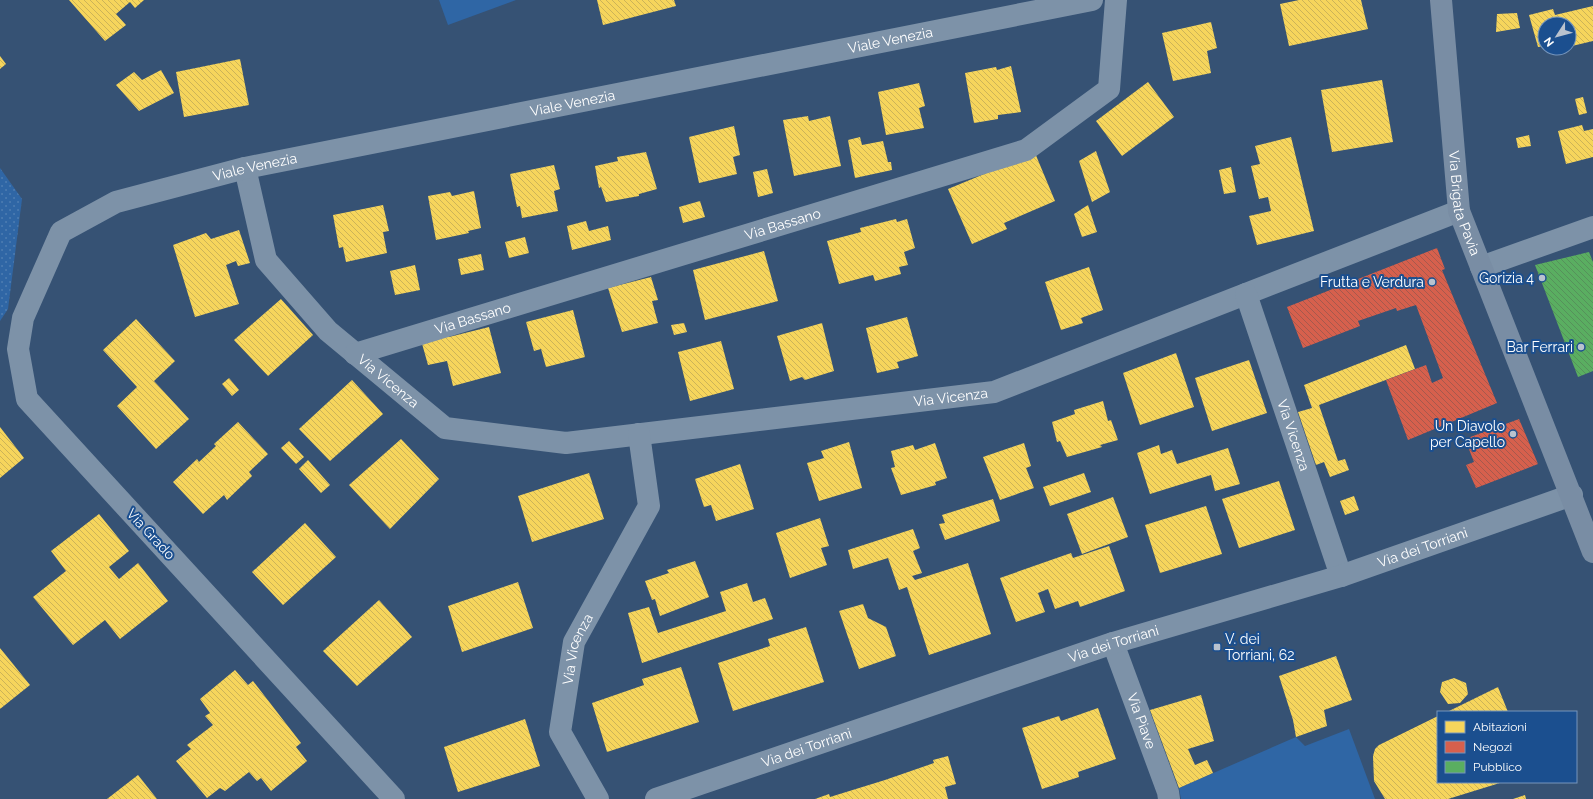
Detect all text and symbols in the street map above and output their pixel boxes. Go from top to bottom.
north arrow [1537,16,1577,56]
street label: Viale Venezia [847,24,934,56]
text: N [1542,34,1557,49]
street label: Viale Venezia [529,87,616,119]
street label: Viale Venezia [211,150,298,184]
street label: Via Brigata Pavia [1446,150,1484,258]
street label: Via Bassano [743,205,823,243]
place label: Gorizia 4 [1479,270,1534,286]
marker: Gorizia 4 [1537,273,1547,283]
place label: Frutta e Verdura [1320,274,1424,290]
marker: Frutta e Verdura [1427,277,1437,287]
street label: Via Bassano [433,299,513,337]
place label: Bar Ferrari [1506,339,1573,355]
marker: Bar Ferrari [1576,342,1586,352]
street label: Via Vicenza [355,351,422,411]
street label: Via Vicenza [913,385,989,410]
street label: Via Vicenza [1274,397,1313,473]
place label: Un Diavolo per Capello [1430,418,1505,450]
marker: Un Diavolo per Capello [1508,429,1518,439]
street label: Via Grado [124,505,178,563]
street label: Via dei Torriani [1376,524,1470,571]
street label: Via Vicenza [559,611,596,686]
street label: Via dei Torriani [1066,622,1160,666]
place label: V. dei Torriani, 62 [1225,631,1294,663]
marker: V. dei Torriani, 62 [1212,642,1222,652]
street label: Via Piave [1124,691,1159,751]
legend [1437,711,1577,783]
text: Abitazioni [1473,720,1527,734]
street label: Via dei Torriani [759,725,854,770]
text: Negozi [1473,740,1512,754]
text: Pubblico [1473,760,1522,774]

